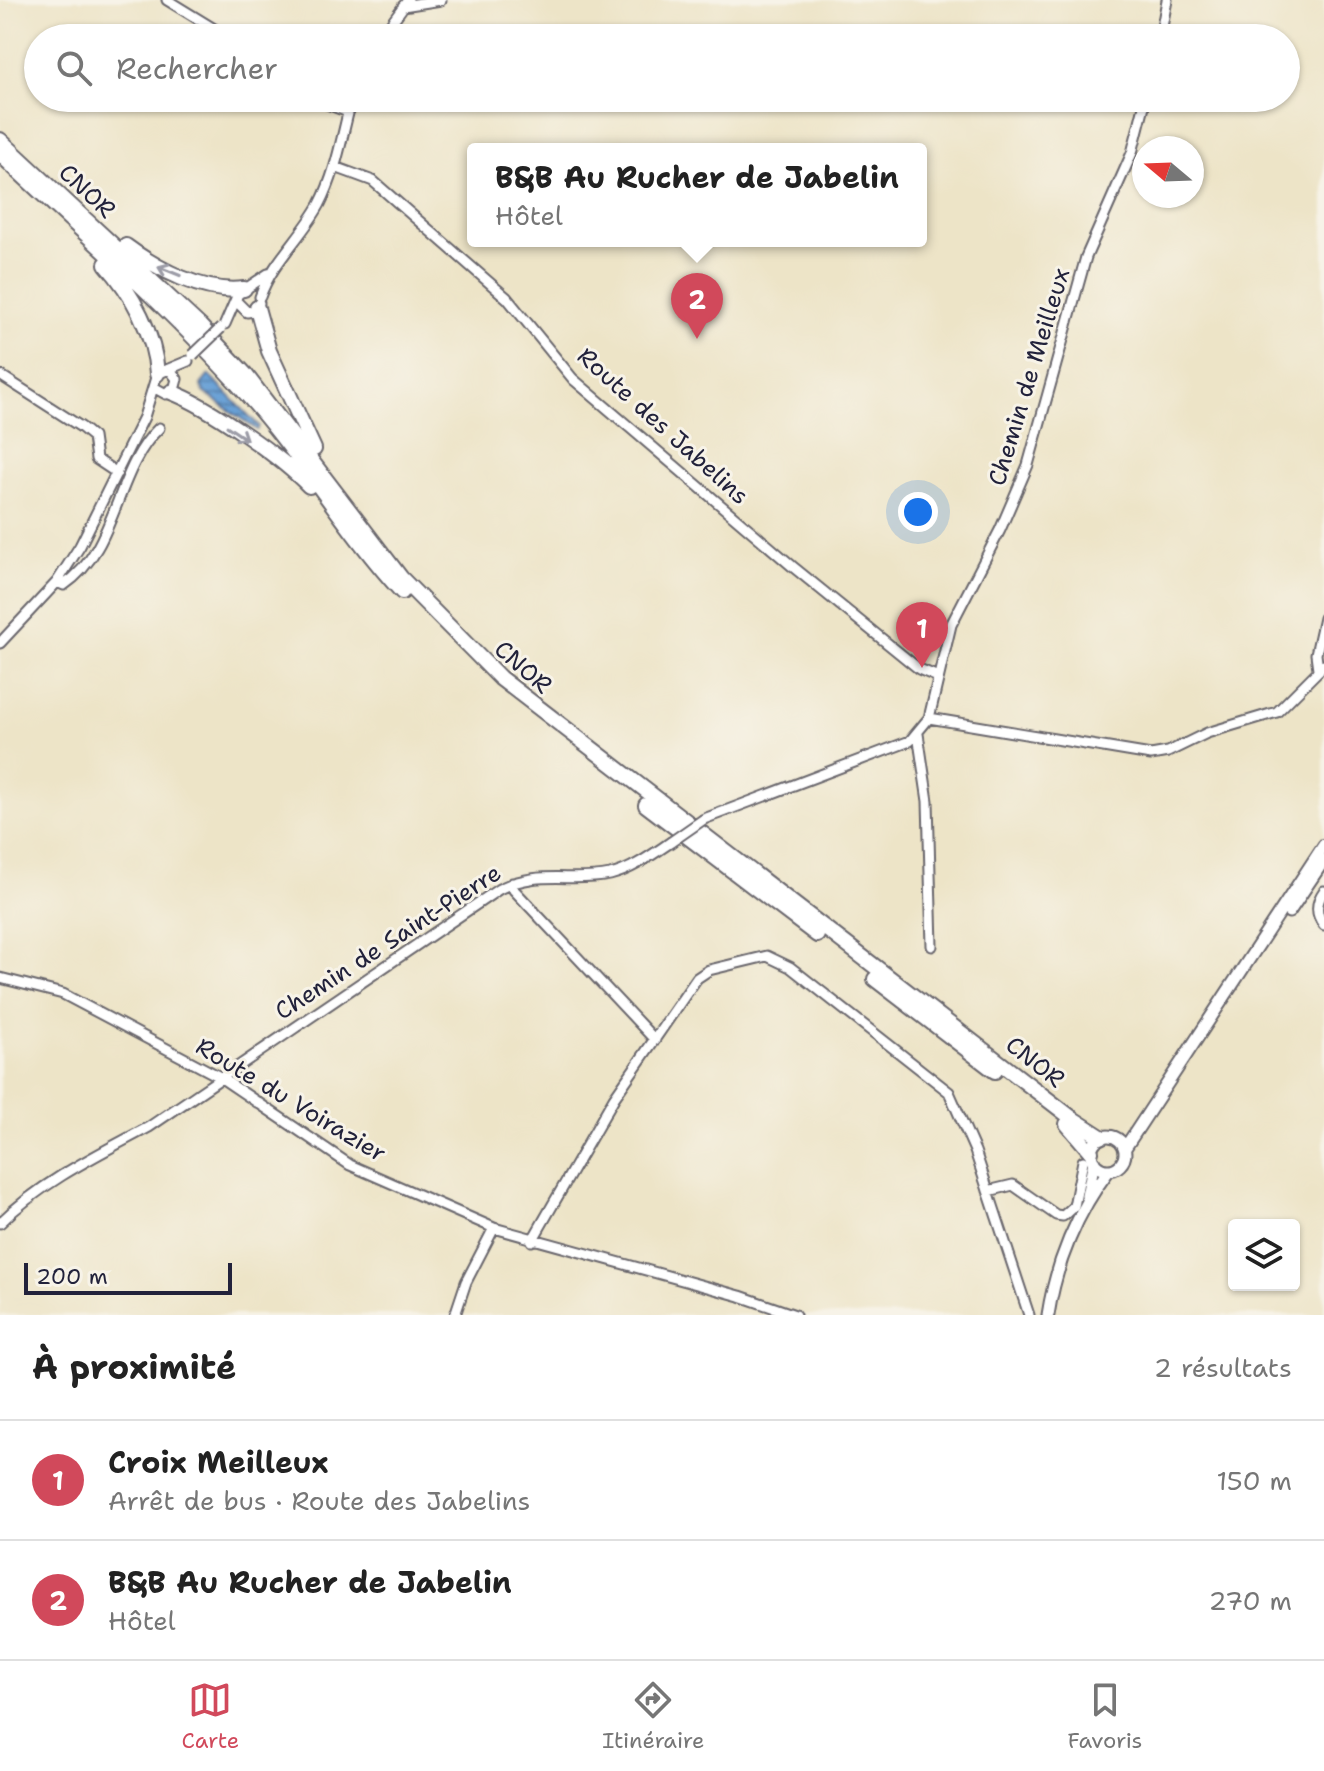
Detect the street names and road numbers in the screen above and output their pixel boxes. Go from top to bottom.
street label: CNOR [52,157,122,225]
street label: Chemin de Meilleux [981,264,1077,490]
street label: Route des Jabelins [570,340,756,512]
street label: CNOR [487,633,559,701]
street label: Chemin de Saint-Pierre [269,857,507,1027]
street label: CNOR [999,1029,1071,1095]
street label: Route du Voirazier [190,1030,392,1170]

